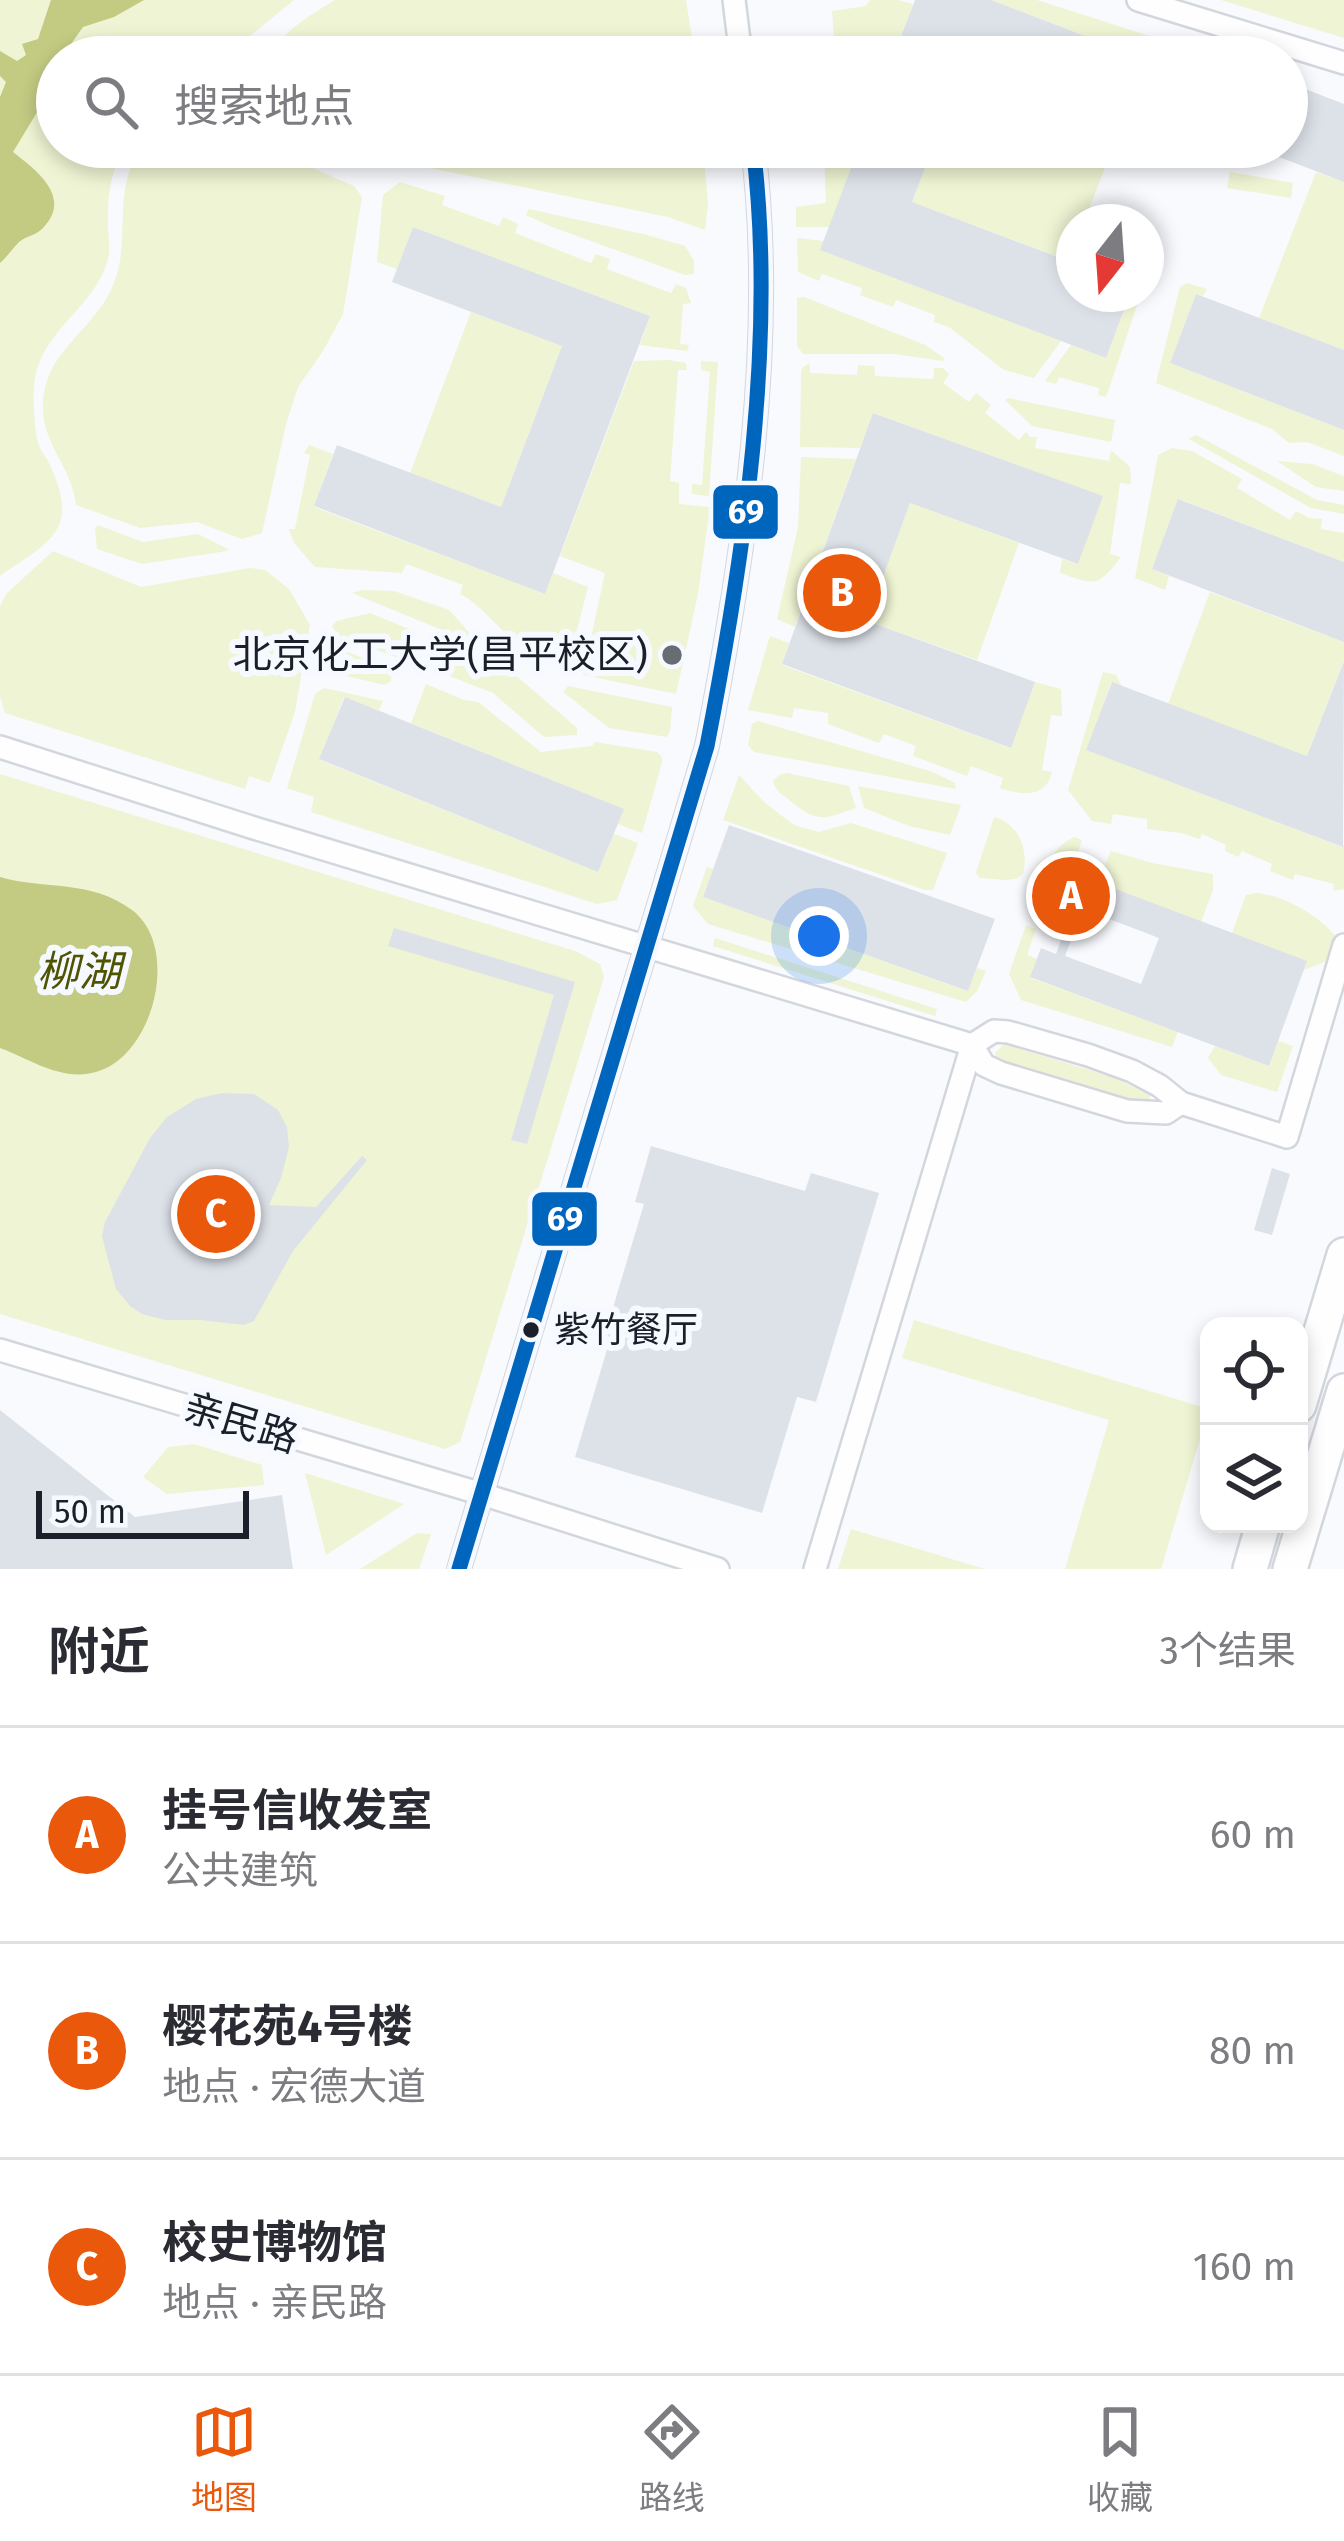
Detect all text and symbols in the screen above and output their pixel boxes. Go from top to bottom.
search box [36,36,1308,168]
icon: search [78,69,144,135]
text: 搜索地点 [174,80,354,134]
north arrow [1056,204,1164,312]
line badge: 69 [711,483,780,541]
text: 69 [728,492,764,532]
pin: B [803,548,881,638]
place label: 北京化工大学(昌平校区) [233,632,648,678]
marker: 北京化工大学(昌平校区) [659,642,685,668]
pin: A [1032,851,1110,941]
your location [789,906,849,966]
water label: 柳湖 [37,947,127,997]
pin: C [177,1169,255,1259]
line badge: 69 [530,1190,599,1248]
text: 69 [547,1199,583,1239]
place label: 紫竹餐厅 [554,1308,698,1352]
map controls [1200,1317,1308,1533]
button: locate [1200,1317,1308,1425]
marker: 紫竹餐厅 [520,1319,542,1341]
street label: 亲民路 [178,1384,304,1462]
button: layers [1200,1425,1308,1533]
scale bar [36,1485,249,1538]
text: 50 m [54,1492,126,1532]
text: 附近 [48,1621,150,1683]
text: 3个结果 [1160,1628,1296,1674]
text: 挂号信收发室 [162,1784,432,1838]
text: A [75,1812,99,1858]
text: 60 m [1210,1812,1296,1858]
text: 公共建筑 [162,1848,318,1894]
text: 樱花苑4号楼 [162,2000,412,2054]
text: B [75,2028,99,2074]
text: 80 m [1209,2028,1296,2074]
text: 地点 · 宏德大道 [162,2064,426,2110]
text: 校史博物馆 [162,2216,387,2270]
text: C [76,2244,98,2290]
text: 160 m [1193,2244,1296,2290]
text: 地点 · 亲民路 [162,2280,387,2326]
tab: 地图 [191,2399,257,2519]
tab: 路线 [639,2399,705,2519]
tab: 收藏 [1087,2399,1153,2519]

